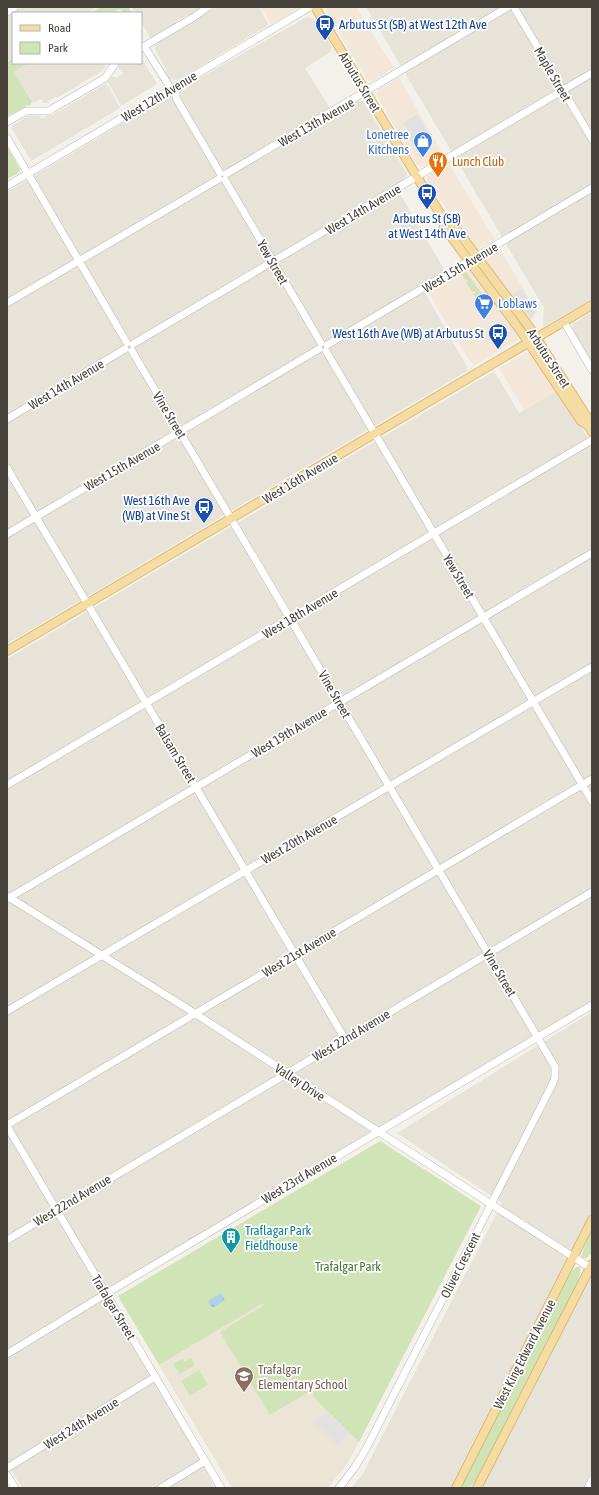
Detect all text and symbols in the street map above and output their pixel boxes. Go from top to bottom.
legend [12,12,142,64]
bus stop icon: Arbutus St (SB) at West 12th Ave [314,13,336,41]
place label: Arbutus St (SB) at West 12th Ave [339,17,487,32]
text: Road [48,21,71,35]
text: Park [48,41,69,55]
street label: Maple Street [531,44,574,104]
street label: Arbutus Street [336,49,384,115]
street label: West 12th Avenue [119,68,200,125]
street label: West 13th Avenue [276,95,357,150]
place label: Lonetree Kitchens [366,127,409,157]
shop icon: Lonetree Kitchens [412,130,434,158]
restaurant icon: Lunch Club [427,150,449,178]
place label: Lunch Club [452,154,504,169]
street label: West 14th Avenue [323,181,404,238]
bus stop icon: Arbutus St (SB) at West 14th Ave [416,182,438,210]
place label: Arbutus St (SB) at West 14th Ave [388,211,466,241]
street label: Yew Street [254,237,291,287]
street label: West 15th Avenue [420,239,501,296]
supermarket icon: Loblaws [473,292,495,320]
place label: Loblaws [498,296,538,311]
bus stop icon: West 16th Ave (WB) at Arbutus St [487,322,509,350]
place label: West 16th Ave (WB) at Arbutus St [332,326,484,341]
street label: Arbutus Street [524,326,573,391]
street label: West 14th Avenue [26,356,107,413]
street label: Vine Street [150,389,189,442]
street label: West 15th Avenue [82,439,163,494]
street label: West 16th Avenue [260,450,341,507]
place label: West 16th Ave (WB) at Vine St [122,493,190,523]
bus stop icon: West 16th Ave (WB) at Vine St [193,496,215,524]
street label: Yew Street [440,551,478,601]
street label: West 18th Avenue [260,585,341,642]
street label: Vine Street [315,668,354,721]
street label: West 19th Avenue [249,704,330,761]
street label: Balsam Street [152,721,199,786]
street label: West 20th Avenue [259,812,340,867]
street label: West 21st Avenue [260,924,339,980]
street label: Vine Street [480,947,519,1000]
street label: West 22nd Avenue [310,1006,393,1064]
street label: Valley Drive [272,1061,328,1104]
street label: West 23rd Avenue [259,1150,340,1207]
street label: West 22nd Avenue [31,1171,114,1229]
place label: Traflagar Park Fieldhouse [245,1223,312,1253]
building icon: Traflagar Park Fieldhouse [220,1226,242,1254]
street label: Oliver Crescent [437,1230,484,1301]
park label: Trafalgar Park [315,1259,381,1274]
street label: Trafalgar Street [88,1272,139,1343]
street label: West King Edward Avenue [490,1297,559,1412]
place label: Trafalgar Elementary School [258,1362,348,1392]
school or university icon: Trafalgar Elementary School [233,1365,255,1393]
street label: West 24th Avenue [41,1394,121,1452]

